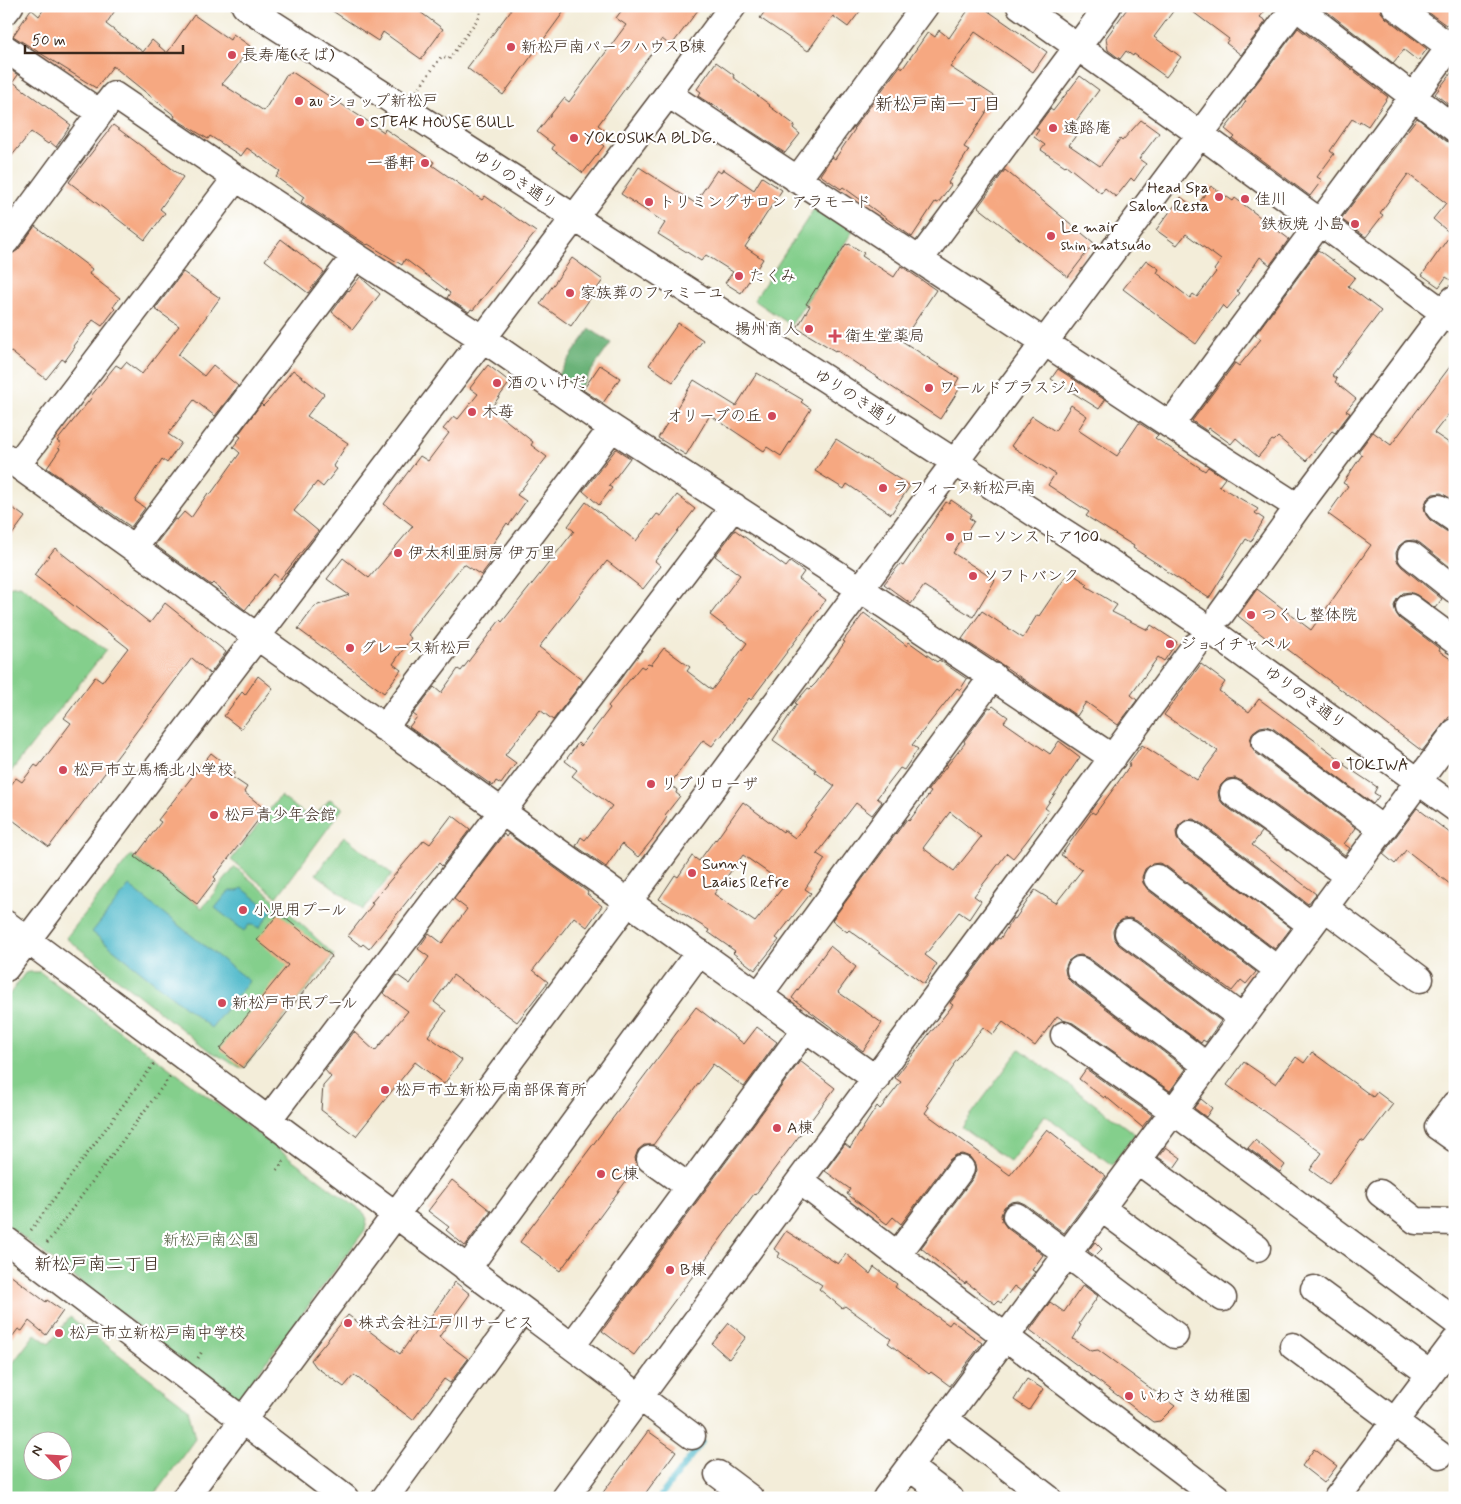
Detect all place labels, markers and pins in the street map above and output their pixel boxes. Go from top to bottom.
place label: 新松戸南パークハウスB棟 [521,37,706,58]
marker: 新松戸南パークハウスB棟 [505,41,517,53]
place label: 長寿庵(そば) [242,45,335,66]
marker: 長寿庵(そば) [226,49,238,61]
place label: au ショップ新松戸 [309,91,438,112]
marker: au ショップ新松戸 [293,95,305,107]
place label: STEAK HOUSE BULL [370,112,515,133]
marker: STEAK HOUSE BULL [354,116,366,128]
place label: 遠路庵 [1063,118,1111,139]
marker: 遠路庵 [1047,122,1059,134]
place label: YOKOSUKA BLDG. [584,128,715,149]
marker: YOKOSUKA BLDG. [568,132,580,144]
place label: 一番軒 [367,153,415,174]
marker: 一番軒 [419,157,431,169]
place label: Head Spa Salon Resta [1129,178,1209,217]
place label: 佳川 [1255,189,1287,210]
marker: Head Spa Salon Resta [1213,191,1225,203]
place label: トリミングサロン アラモード [659,192,871,213]
marker: 佳川 [1239,193,1251,205]
marker: トリミングサロン アラモード [643,196,655,208]
place label: 鉄板焼 小島 [1261,214,1345,235]
place label: Le mair shin matsudo [1061,217,1151,256]
marker: 鉄板焼 小島 [1349,218,1361,230]
marker: Le mair shin matsudo [1045,230,1057,242]
place label: たくみ [749,266,796,287]
marker: たくみ [733,270,745,282]
place label: 家族葬のファミーユ [580,283,724,304]
marker: 家族葬のファミーユ [564,287,576,299]
place label: 揚州商人 [735,319,799,340]
marker: 揚州商人 [803,323,815,335]
place label: 衛生堂薬局 [845,326,925,347]
marker: 衛生堂薬局 [829,330,841,342]
place label: 酒のいけだ [507,373,587,394]
marker: 酒のいけだ [491,377,503,389]
place label: ワールドプラスジム [939,378,1081,399]
marker: ワールドプラスジム [923,382,935,394]
place label: 木苺 [482,402,514,423]
marker: 木苺 [466,406,478,418]
place label: オリーブの丘 [667,406,762,427]
marker: オリーブの丘 [766,410,778,422]
place label: ラフィーヌ新松戸南 [893,478,1036,499]
marker: ラフィーヌ新松戸南 [877,482,889,494]
place label: ローソンストア100 [960,527,1099,548]
marker: ローソンストア100 [944,531,956,543]
place label: 伊太利亜厨房 伊万里 [408,543,556,564]
marker: 伊太利亜厨房 伊万里 [392,547,404,559]
place label: ソフトバンク [983,566,1079,587]
marker: ソフトバンク [967,570,979,582]
place label: つくし整体院 [1261,605,1357,626]
marker: つくし整体院 [1245,609,1257,621]
place label: ジョイチャペル [1180,634,1292,655]
place label: グレース新松戸 [360,638,472,659]
marker: ジョイチャペル [1164,638,1176,650]
marker: グレース新松戸 [344,642,356,654]
place label: TOKIWA [1346,755,1409,776]
marker: TOKIWA [1330,759,1342,771]
place label: 松戸市立馬橋北小学校 [73,760,233,781]
marker: 松戸市立馬橋北小学校 [57,764,69,776]
place label: リブリローザ [661,774,758,795]
marker: リブリローザ [645,778,657,790]
place label: 松戸青少年会館 [224,805,336,826]
marker: 松戸青少年会館 [208,809,220,821]
place label: Sunny Ladies Refre [702,854,789,893]
marker: Sunny Ladies Refre [686,867,698,879]
place label: 小児用プール [253,900,347,921]
marker: 小児用プール [237,904,249,916]
place label: 新松戸市民プール [232,993,358,1014]
marker: 新松戸市民プール [216,997,228,1009]
place label: 松戸市立新松戸南部保育所 [395,1080,587,1101]
marker: 松戸市立新松戸南部保育所 [379,1084,391,1096]
place label: A棟 [787,1118,813,1139]
marker: A棟 [771,1122,783,1134]
place label: C棟 [611,1164,638,1185]
marker: C棟 [595,1168,607,1180]
place label: B棟 [680,1260,706,1281]
marker: B棟 [664,1264,676,1276]
place label: 株式会社江戸川サービス [358,1313,534,1334]
marker: 株式会社江戸川サービス [342,1317,354,1329]
place label: 松戸市立新松戸南中学校 [69,1323,245,1344]
marker: 松戸市立新松戸南中学校 [53,1327,65,1339]
place label: いわさき幼稚園 [1139,1386,1251,1407]
marker: いわさき幼稚園 [1123,1390,1135,1402]

